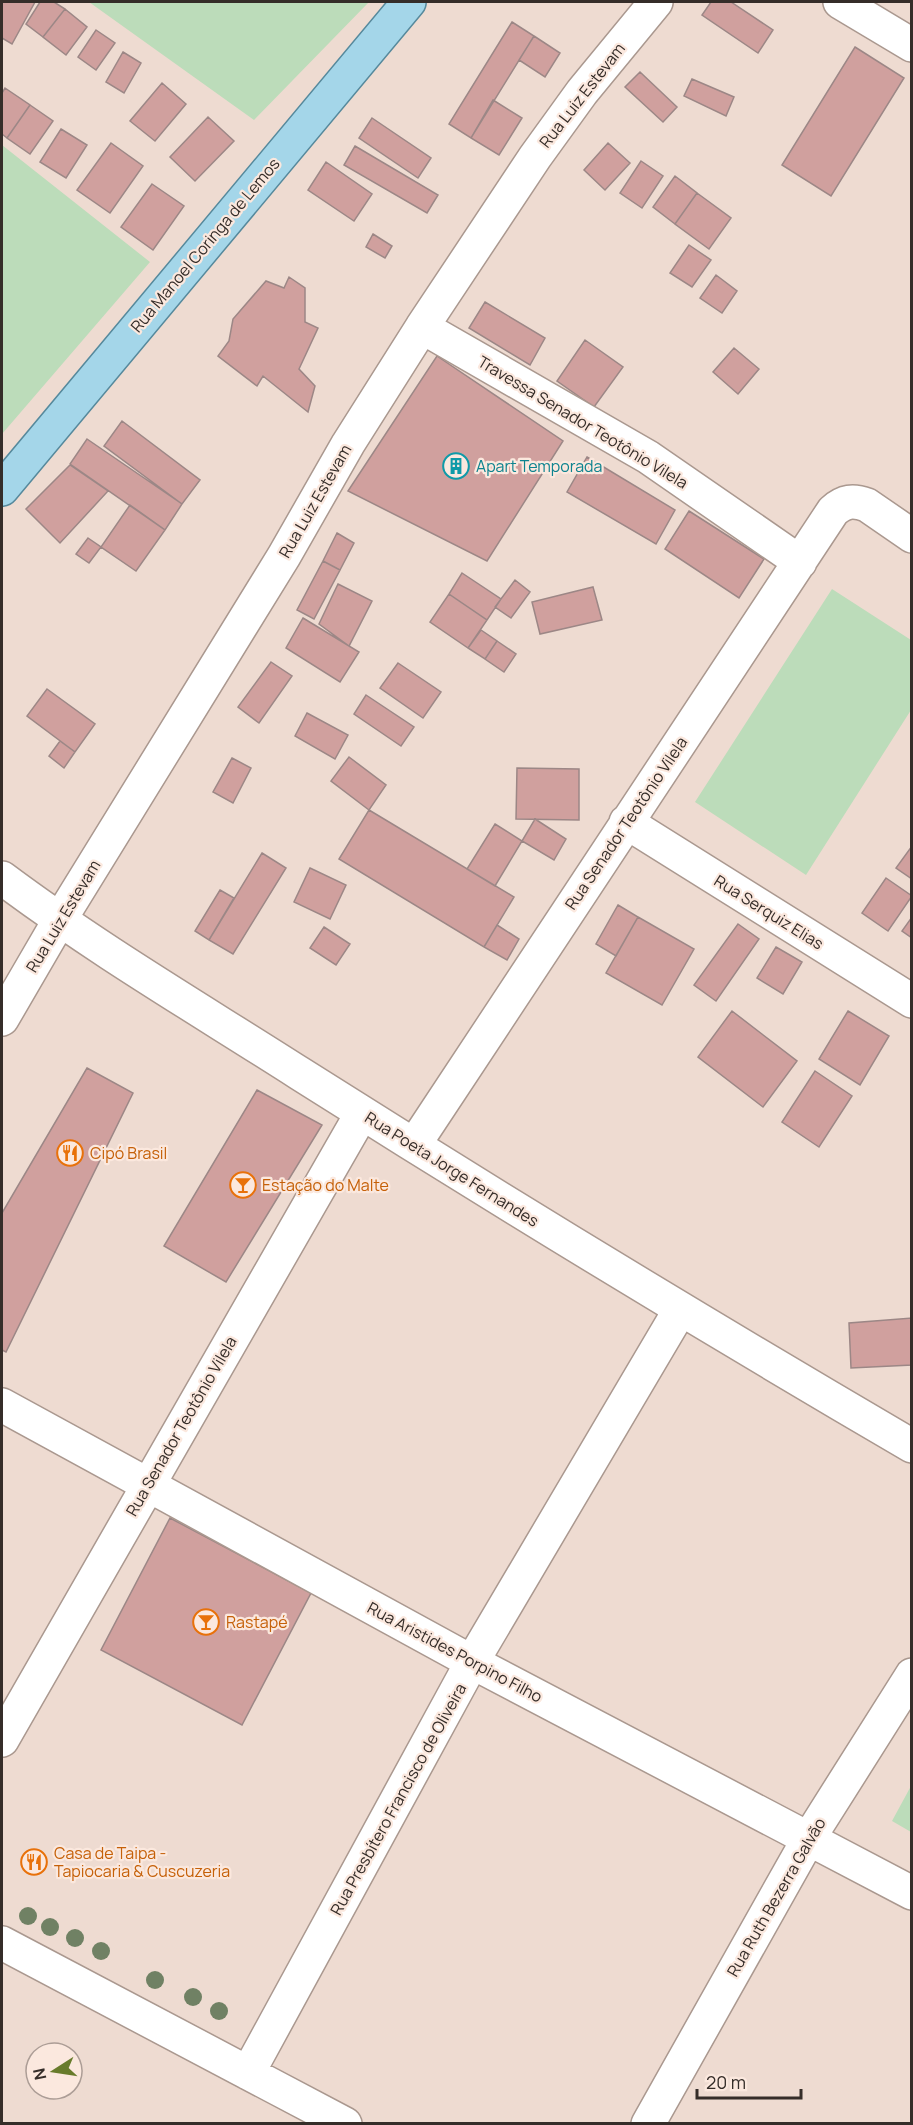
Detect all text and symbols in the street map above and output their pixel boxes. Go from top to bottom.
street label: Rua Luiz Estevam [534,38,630,152]
street label: Rua Manoel Coringa de Lemos [125,153,285,337]
street label: Travessa Senador Teotônio Vilela [474,350,692,494]
street label: Rua Luiz Estevam [274,440,356,562]
building icon: Apart Temporada [441,451,471,481]
place label: Apart Temporada [476,455,602,477]
street label: Rua Senador Teotônio Vilela [560,732,692,914]
street label: Rua Luiz Estevam [21,856,105,976]
street label: Rua Serquiz Elias [710,870,828,954]
street label: Rua Poeta Jorge Fernandes [361,1106,543,1232]
restaurant icon: Cipó Brasil [55,1138,85,1168]
place label: Cipó Brasil [90,1142,167,1164]
bar icon: Estação do Malte [228,1170,258,1200]
place label: Estação do Malte [262,1174,389,1196]
street label: Rua Senador Teotônio Vilela [120,1332,242,1520]
street label: Rua Aristides Porpino Filho [364,1597,546,1707]
bar icon: Rastapé [191,1607,221,1637]
place label: Rastapé [226,1611,288,1633]
street label: Rua Presbítero Francisco de Oliveira [325,1679,471,1919]
street label: Rua Ruth Bezerra Galvão [721,1814,831,1980]
place label: Casa de Taipa - Tapiocaria & Cuscuzeria [54,1842,230,1882]
restaurant icon: Casa de Taipa - Tapiocaria & Cuscuzeria [19,1847,49,1877]
north arrow [24,2041,84,2101]
scale bar [697,2062,800,2100]
text: N [27,2066,51,2082]
text: 20 m [706,2070,746,2094]

